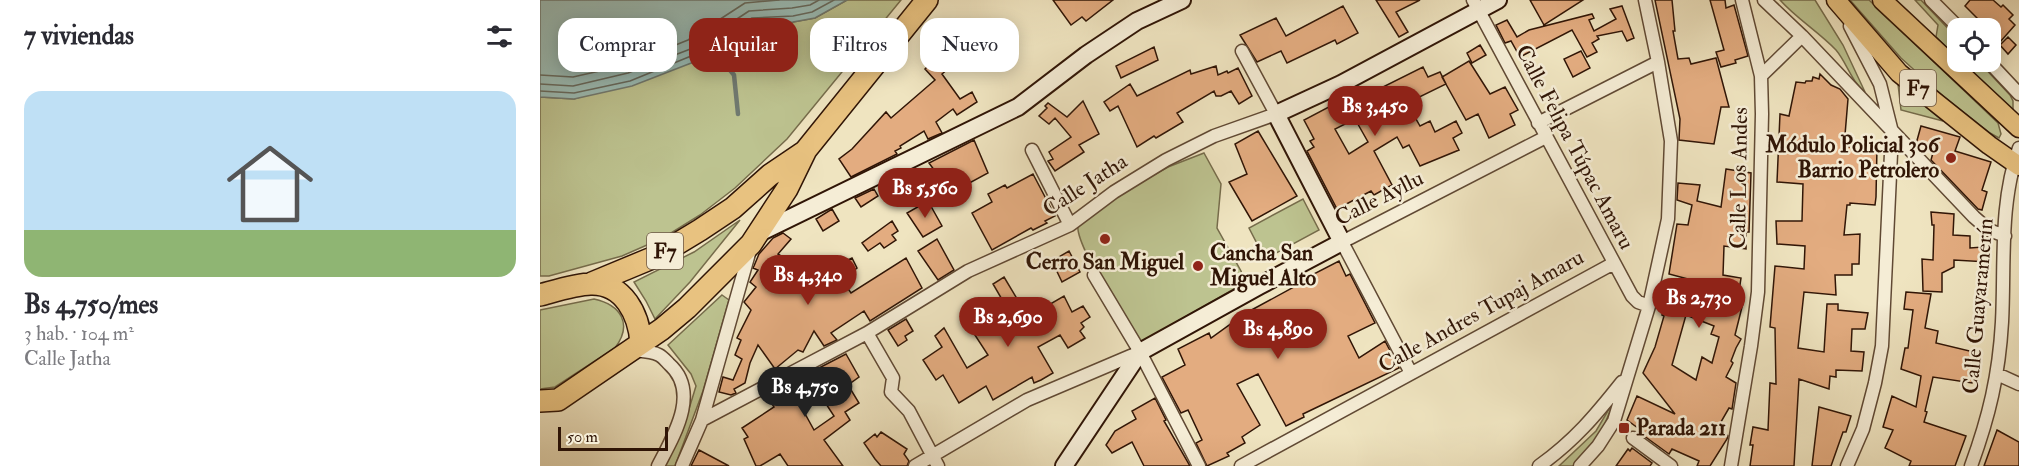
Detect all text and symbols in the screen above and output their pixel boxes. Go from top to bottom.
chip: Comprar [558,18,677,72]
chip: Alquilar [689,18,798,72]
chip: Filtros [810,18,908,72]
chip: Nuevo [920,18,1019,72]
map controls [1947,18,2001,72]
button: locate [1947,18,2001,72]
text: 7 viviendas [24,20,134,52]
icon: filters [483,20,516,53]
street label: Calle Felipa Túpac Amaru [1508,40,1641,254]
road number: F7 [1900,70,1936,106]
pin: Bs 3,450 [1313,86,1437,137]
text: Bs 3,450 [1342,93,1408,118]
street label: Calle Los Andes [1724,107,1754,249]
icon: home [216,130,324,238]
place label: Módulo Policial 306 Barrio Petrolero [1765,131,1941,184]
street label: Calle Jatha [1037,147,1133,223]
marker: Módulo Policial 306 Barrio Petrolero [1944,151,1958,165]
street label: Calle Ayllu [1330,164,1428,232]
pin: Bs 5,560 [863,168,987,219]
text: Bs 5,560 [892,175,958,200]
street label: Calle Guayaramerín [1956,217,2000,395]
marker: Cerro San Miguel [1098,232,1112,246]
road number: F7 [647,233,683,269]
place label: Cancha San Miguel Alto [1209,239,1317,293]
street label: Calle Andres Tupaj Amaru [1373,243,1589,380]
place label: Cerro San Miguel [1026,248,1185,277]
pin: Bs 4,340 [746,255,870,306]
marker: Cancha San Miguel Alto [1191,259,1205,273]
text: Bs 4,340 [774,262,842,287]
pin: Bs 2,730 [1637,278,1761,329]
text: Bs 2,730 [1666,285,1732,310]
text: Bs 4,750/mes [24,289,158,321]
pin: Bs 2,690 [946,297,1070,348]
text: Bs 2,690 [973,304,1043,329]
pin: Bs 4,890 [1216,309,1340,360]
text: Bs 4,890 [1243,316,1313,341]
text: 3 hab. · 104 m² [24,321,134,346]
text: Calle Jatha [24,346,111,371]
pin: Bs 4,750 [743,367,867,418]
text: Bs 4,750 [771,374,839,399]
place label: Parada 211 [1636,414,1726,442]
marker: Parada 211 [1617,421,1631,435]
scale bar [558,424,668,452]
text: 50 m [567,427,598,447]

